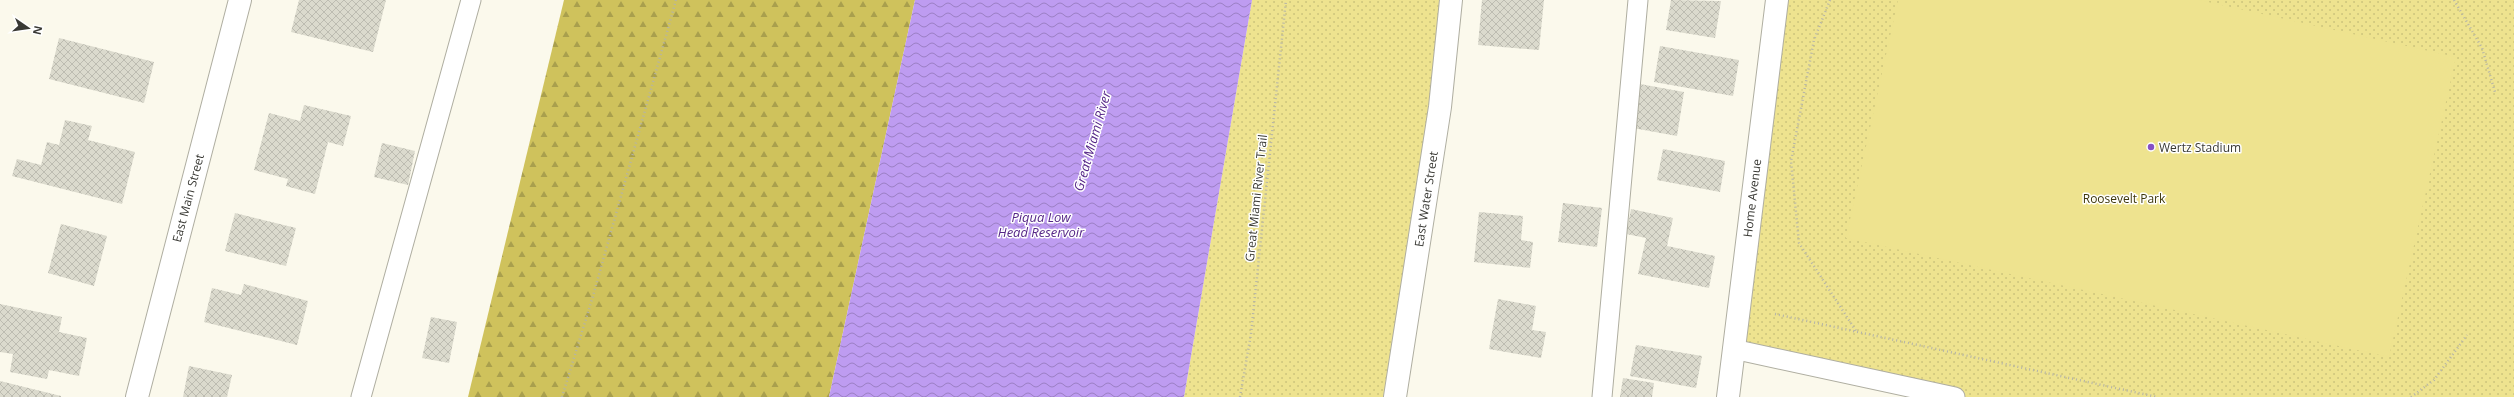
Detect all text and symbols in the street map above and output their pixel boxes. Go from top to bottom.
north arrow [8,8,48,48]
text: N [30,24,47,36]
water label: Great Miami River [1069,88,1115,193]
street label: Great Miami River Trail [1241,134,1271,262]
place label: Wertz Stadium [2159,139,2241,156]
marker: Wertz Stadium [2146,142,2156,152]
street label: East Water Street [1410,150,1442,248]
street label: East Main Street [168,152,208,244]
street label: Home Avenue [1739,158,1765,238]
park label: Roosevelt Park [2083,190,2166,207]
water label: Piqua Low Head Reservoir [998,208,1085,241]

